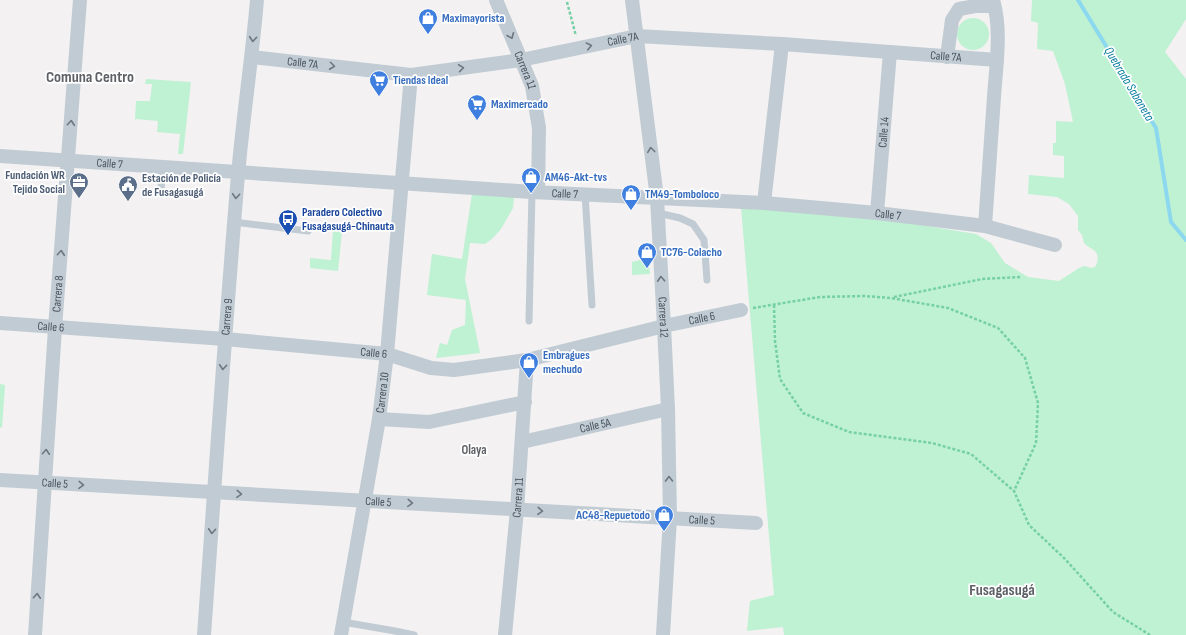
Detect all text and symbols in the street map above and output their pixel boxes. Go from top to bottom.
shop icon: Maximayorista [417,7,439,35]
place label: Maximayorista [442,11,505,26]
street label: Calle 7A [606,28,640,49]
one-way arrow [506,31,514,39]
one-way arrow [249,36,258,42]
one-way arrow [586,42,592,50]
water label: Quebrada Sabaneta [1100,44,1158,125]
street label: Calle 7A [930,48,963,65]
street label: Carrera 11 [511,49,540,91]
street label: Calle 7A [286,54,320,72]
one-way arrow [329,61,335,70]
one-way arrow [458,64,464,73]
district label: Comuna Centro [46,68,134,87]
supermarket icon: Tiendas Ideal [368,69,390,97]
place label: Tiendas Ideal [393,73,448,88]
supermarket icon: Maximercado [466,93,488,121]
place label: Maximercado [491,97,548,112]
street label: Calle 14 [875,116,892,148]
one-way arrow [66,120,75,126]
one-way arrow [647,147,656,153]
street label: Calle 7 [96,155,124,172]
shop icon: AM46-Akt-tvs [520,166,542,194]
place label: Fundación WR Tejido Social [5,168,65,197]
place label: AM46-Akt-tvs [544,170,607,185]
office icon: Fundación WR Tejido Social [68,171,90,199]
place label: Estación de Policía de Fusagasugá [142,171,221,200]
public building icon: Estación de Policía de Fusagasugá [117,174,139,202]
shop icon: TM49-Tomboloco [620,183,642,211]
street label: Calle 7 [551,185,578,202]
place label: TM49-Tomboloco [645,187,719,202]
one-way arrow [232,193,241,199]
place label: Paradero Colectivo Fusagasugá-Chinauta [302,205,394,234]
street label: Calle 7 [874,205,902,223]
bus stop icon: Paradero Colectivo Fusagasugá-Chinauta [277,208,299,236]
shop icon: TC76-Colacho [636,241,658,269]
place label: TC76-Colacho [661,245,722,260]
one-way arrow [56,250,65,256]
street label: Carrera 8 [49,275,66,313]
one-way arrow [657,276,666,283]
street label: Carrera 12 [655,296,672,338]
street label: Carrera 9 [218,298,236,336]
street label: Calle 6 [687,308,716,328]
street label: Calle 6 [37,318,65,335]
street label: Calle 6 [360,344,388,361]
place label: Embragues mechudo [543,348,590,377]
shop icon: Embragues mechudo [518,351,540,379]
one-way arrow [218,364,227,370]
street label: Carrera 10 [372,371,392,414]
street label: Calle 5A [578,414,613,436]
district label: Olaya [461,442,487,458]
one-way arrow [42,449,51,455]
street label: Calle 5 [41,475,69,491]
street label: Carrera 11 [509,476,527,518]
one-way arrow [665,476,673,482]
one-way arrow [78,481,84,489]
one-way arrow [236,489,242,498]
street label: Calle 5 [365,493,392,510]
one-way arrow [407,499,413,508]
shop icon: AC48-Repuetodo [653,504,675,532]
one-way arrow [537,507,543,515]
place label: AC48-Repuetodo [575,508,650,523]
street label: Calle 5 [688,512,716,528]
one-way arrow [207,528,216,534]
district label: Fusagasugá [969,581,1035,600]
one-way arrow [33,593,42,599]

